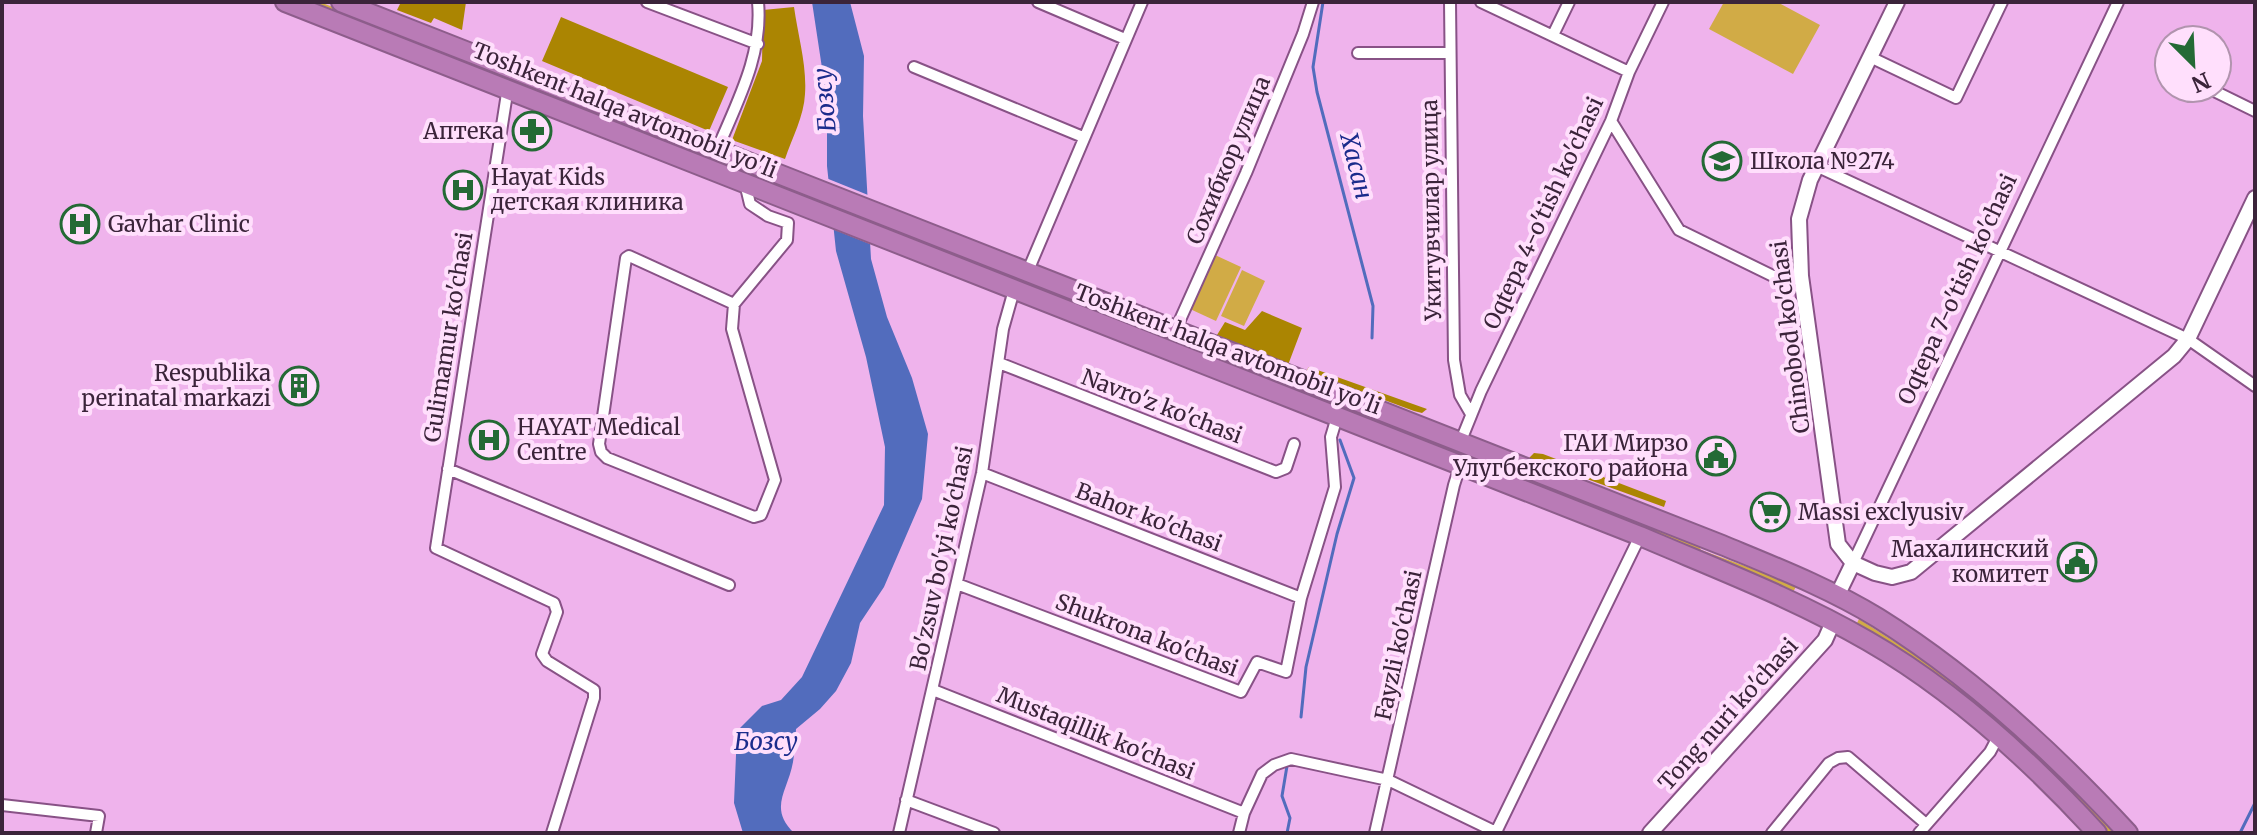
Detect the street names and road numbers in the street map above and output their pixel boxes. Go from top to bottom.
street label: Toshkent halqa avtomobil yo'li [469,36,781,184]
street label: Сохибкор улица [1180,71,1276,248]
street label: Oqtepa 4-o'tish ko'chasi [1477,92,1609,334]
street label: Укитувчилар улица [1415,99,1447,322]
street label: Oqtepa 7-o'tish ko'chasi [1891,169,2023,409]
street label: Gulimamur ko'chasi [418,230,478,444]
street label: Chinobod ko'chasi [1764,239,1816,435]
street label: Toshkent halqa avtomobil yo'li [1071,278,1385,420]
street label: Navro'z ko'chasi [1078,362,1246,450]
street label: Bo'zsuv bo'yi ko'chasi [904,443,978,673]
street label: Bahor ko'chasi [1072,476,1226,558]
street label: Fayzli ko'chasi [1368,567,1428,723]
street label: Shukrona ko'chasi [1052,587,1242,683]
street label: Tong nuri ko'chasi [1652,632,1804,796]
street label: Mustaqillik ko'chasi [993,680,1199,786]

